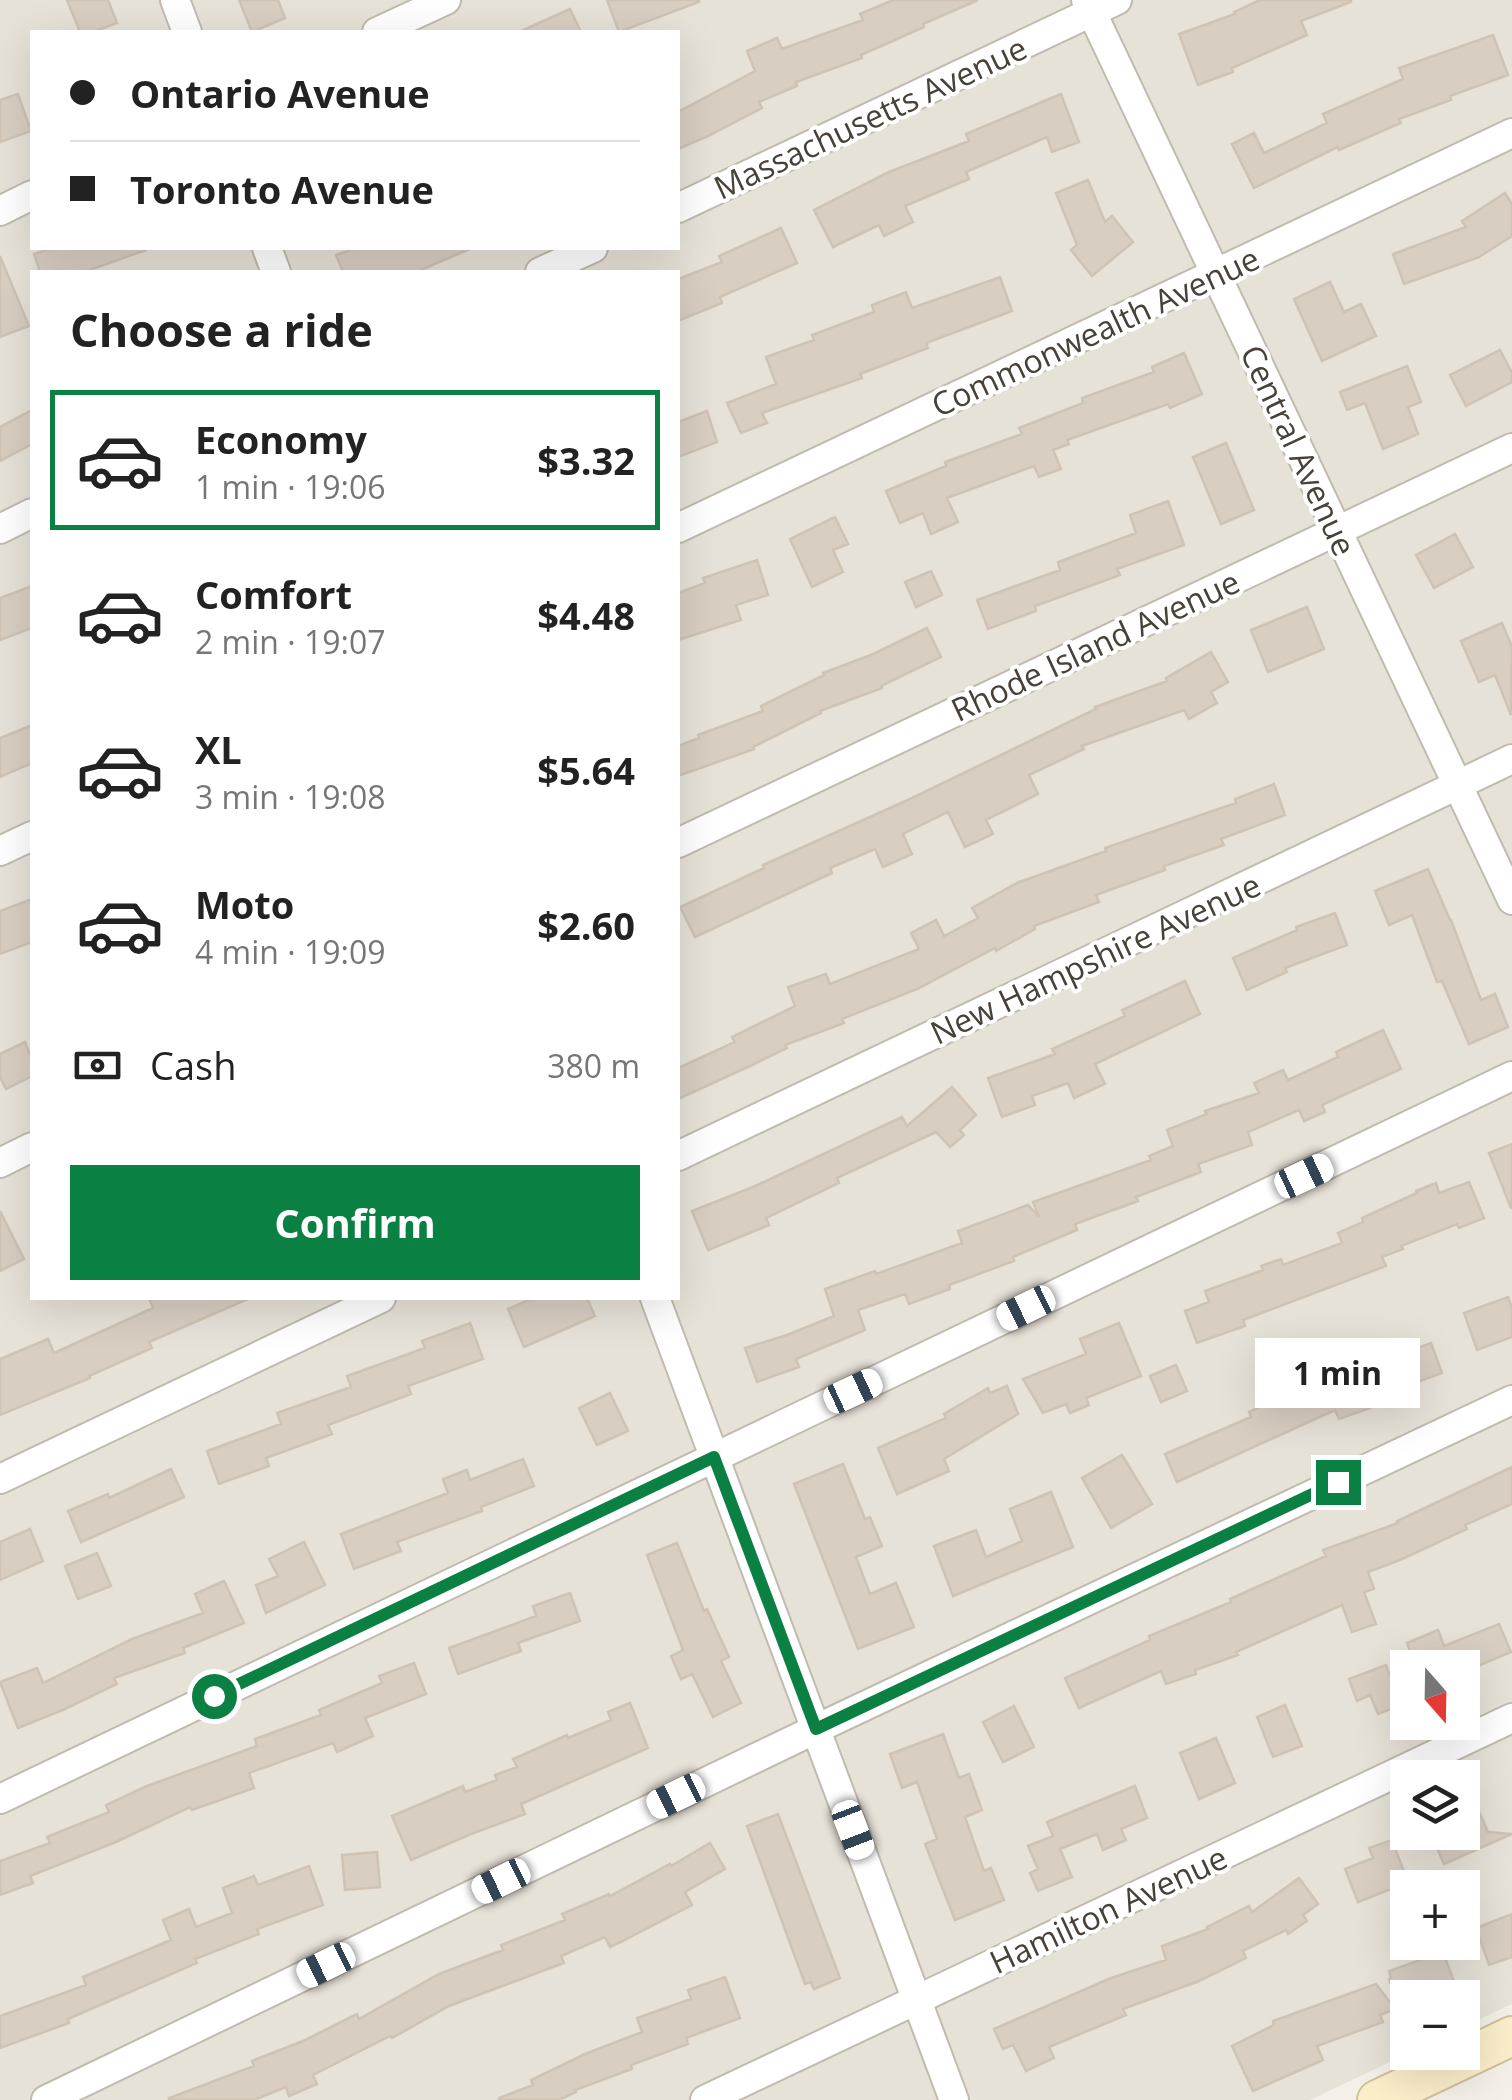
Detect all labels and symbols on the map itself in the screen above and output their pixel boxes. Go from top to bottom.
street label: Massachusetts Avenue [707,26,1033,208]
street label: Commonwealth Avenue [924,236,1266,426]
street label: Central Avenue [1231,338,1367,562]
street label: Rhode Island Avenue [944,559,1246,731]
street label: New Hampshire Avenue [923,863,1267,1053]
car [1270,1150,1338,1202]
car [992,1281,1060,1335]
callout: 1 min [1256,1337,1420,1407]
car [819,1365,887,1417]
route end [1316,1460,1361,1505]
north arrow [1390,1650,1480,1740]
route start [192,1674,237,1719]
car [642,1769,710,1823]
car [828,1797,878,1863]
street label: Hamilton Avenue [982,1835,1234,1983]
car [467,1854,535,1908]
car [292,1938,360,1992]

